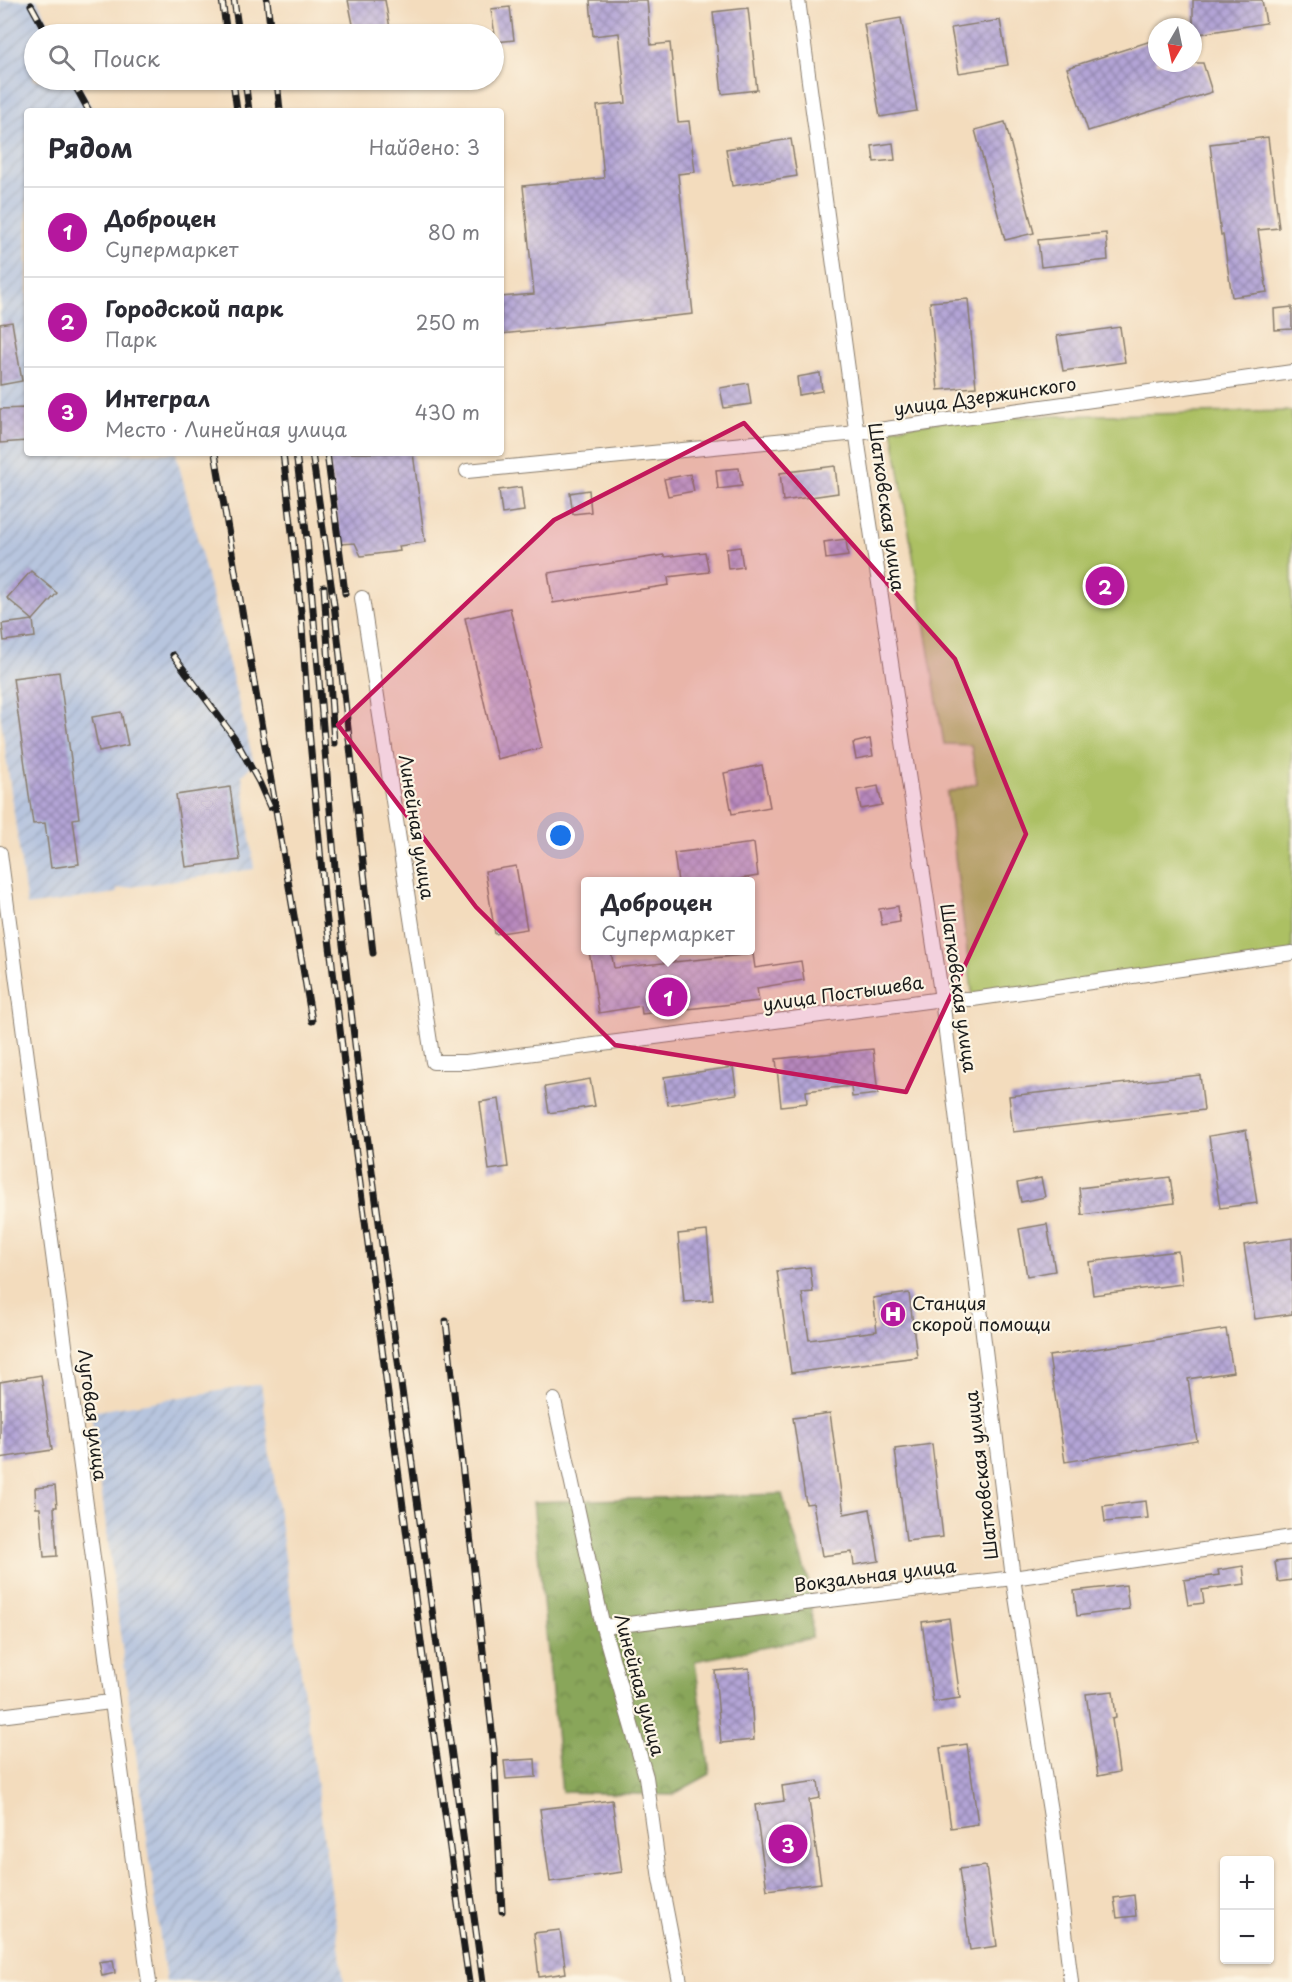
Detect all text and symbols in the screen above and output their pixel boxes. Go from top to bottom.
north arrow [1148,18,1202,72]
search box [24,24,504,90]
icon: search [45,41,78,74]
text: Поиск [93,41,160,74]
text: Рядом [48,128,133,167]
text: Найдено: 3 [369,132,480,162]
text: Доброцен [105,201,217,234]
text: 1 [63,217,72,247]
text: 80 m [428,217,480,247]
text: Супермаркет [105,234,238,264]
text: Городской парк [105,291,283,324]
text: 2 [60,307,75,337]
text: 250 m [416,307,480,337]
text: Парк [105,324,157,354]
street label: улица Дзержинского [892,369,1078,422]
text: Интеграл [105,381,210,414]
text: 3 [61,397,74,427]
text: 430 m [415,397,480,427]
text: Место · Линейная улица [105,414,347,444]
street label: Шатковская улица [862,421,913,594]
pin: 2 [1086,564,1124,608]
street label: Линейная улица [393,752,442,902]
your location [546,821,575,850]
popup [581,877,755,955]
text: Доброцен [601,885,713,918]
street label: Шатковская улица [934,902,985,1075]
text: Супермаркет [601,918,735,948]
street label: улица Постышева [761,968,926,1017]
pin: 1 [648,974,688,1020]
place label: Станция скорой помощи [912,1289,1051,1337]
hospital icon: Станция скорой помощи [878,1299,908,1329]
street label: Луговая улица [72,1347,115,1483]
street label: Шатковская улица [957,1388,1004,1561]
street label: Вокзальная улица [792,1551,958,1598]
street label: Линейная улица [608,1611,673,1759]
pin: 3 [768,1822,808,1866]
map controls [1220,1856,1274,1964]
button: + [1220,1856,1274,1910]
button: − [1220,1910,1274,1964]

